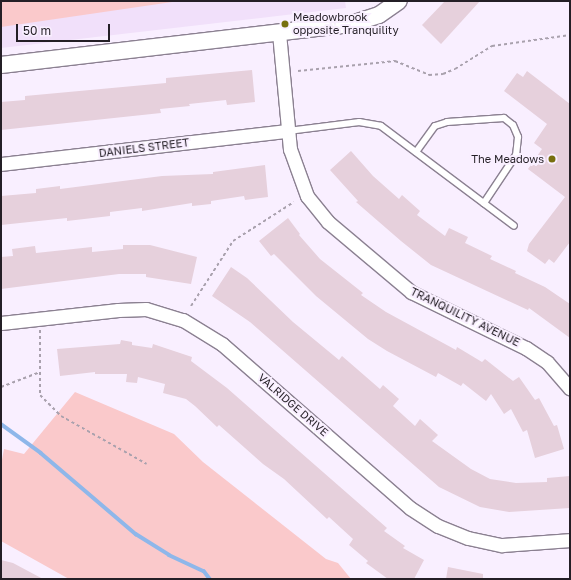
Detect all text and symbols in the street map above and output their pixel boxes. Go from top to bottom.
place label: Meadowbrook opposite Tranquility [293,11,399,37]
scale bar [18,16,112,42]
marker: Meadowbrook opposite Tranquility [280,19,290,29]
text: 50 m [23,23,51,38]
street label: DANIELS STREET [98,136,190,160]
place label: The Meadows [471,152,544,166]
marker: The Meadows [547,154,557,164]
street label: TRANQUILITY AVENUE [408,285,522,349]
street label: VALRIDGE DRIVE [255,371,331,439]

